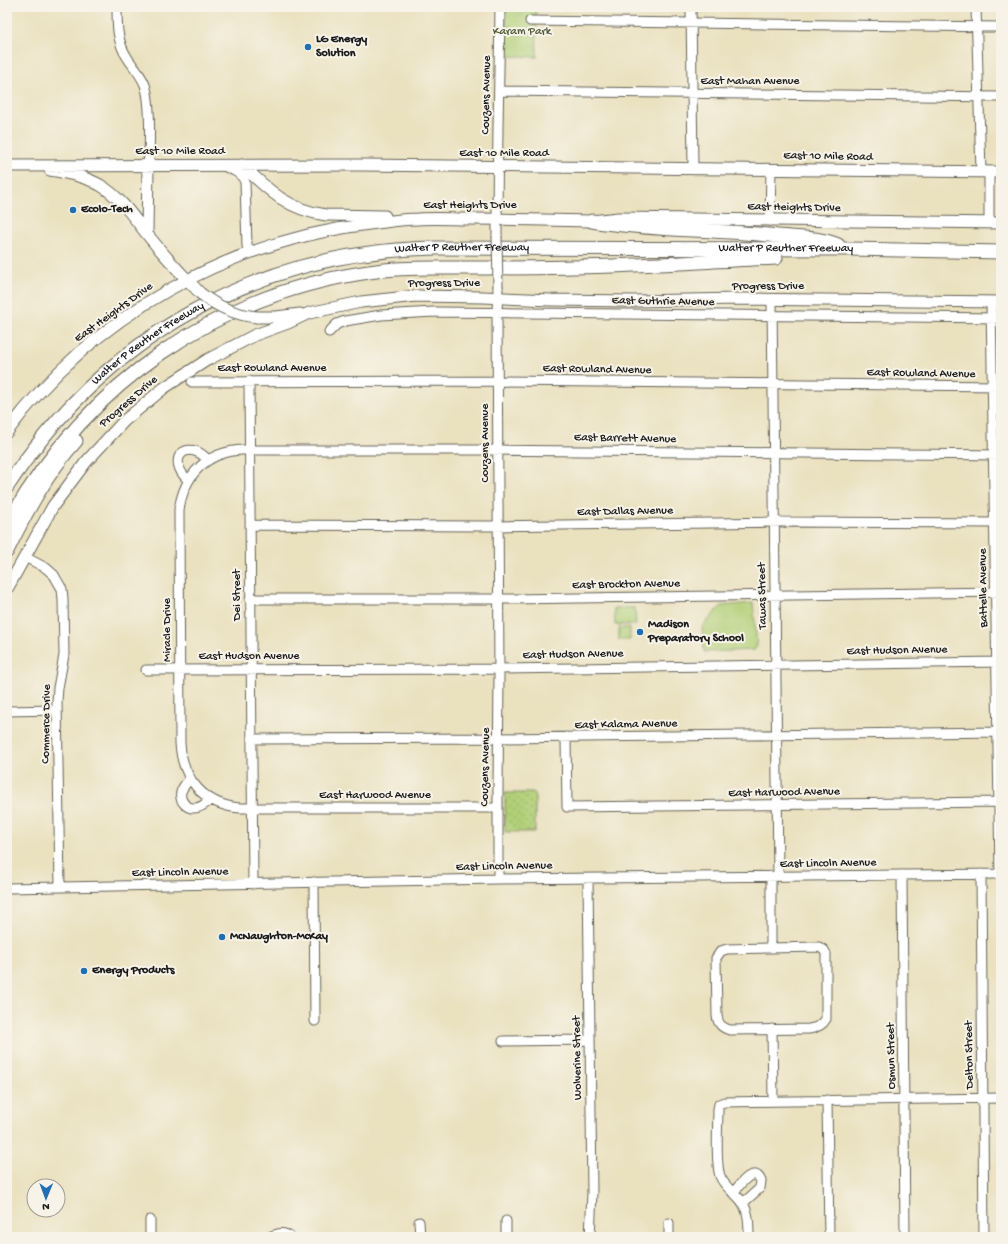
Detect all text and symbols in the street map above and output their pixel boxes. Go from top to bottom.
park label: Karam Park [493,25,553,39]
place label: LG Energy Solution [316,33,367,61]
marker: LG Energy Solution [303,42,313,52]
street label: Couzens Avenue [479,55,495,135]
street label: East Mahan Avenue [700,75,800,89]
street label: East 10 Mile Road [135,145,226,159]
street label: East 10 Mile Road [459,147,550,161]
street label: East 10 Mile Road [783,149,874,165]
street label: East Heights Drive [423,199,518,213]
street label: East Heights Drive [747,200,842,216]
place label: Ecolo-Tech [80,203,133,217]
marker: Ecolo-Tech [68,205,78,215]
street label: Walter P Reuther Freeway [394,241,529,257]
street label: Walter P Reuther Freeway [719,242,853,256]
street label: Progress Drive [407,277,481,291]
street label: East Heights Drive [72,279,157,346]
street label: Progress Drive [731,280,805,294]
street label: East Guthrie Avenue [611,294,715,310]
street label: Walter P Reuther Freeway [89,299,207,388]
street label: East Rowland Avenue [217,362,327,376]
street label: East Rowland Avenue [542,362,652,378]
street label: East Rowland Avenue [866,366,976,382]
street label: Progress Drive [96,373,161,432]
street label: Couzens Avenue [479,403,493,482]
street label: East Barrett Avenue [574,431,677,447]
street label: East Dallas Avenue [577,504,674,520]
street label: Battelle Avenue [976,547,992,629]
street label: Tawas Street [755,562,771,630]
street label: Dei Street [231,568,245,622]
street label: East Brockton Avenue [572,577,681,593]
street label: Miracle Drive [161,597,175,662]
place label: Madison Preparatory School [647,618,744,646]
marker: Madison Preparatory School [635,627,645,637]
street label: East Hudson Avenue [846,643,948,659]
street label: East Hudson Avenue [522,647,624,663]
street label: East Hudson Avenue [198,650,300,664]
street label: Commerce Drive [39,683,55,764]
street label: East Kalama Avenue [574,717,678,733]
street label: Couzens Avenue [478,727,494,807]
street label: East Harwood Avenue [728,785,841,801]
street label: East Harwood Avenue [319,789,432,803]
street label: East Lincoln Avenue [780,856,877,872]
street label: East Lincoln Avenue [456,859,553,875]
street label: East Lincoln Avenue [132,865,229,881]
place label: McNaughton-McKay [230,930,328,944]
marker: McNaughton-McKay [217,932,227,942]
place label: Energy Products [91,964,175,978]
marker: Energy Products [79,966,89,976]
street label: Wolverine Street [570,1015,586,1100]
street label: Delton Street [962,1020,978,1090]
street label: Osmun Street [884,1022,900,1089]
north arrow [26,1178,66,1218]
text: N [42,1200,50,1212]

